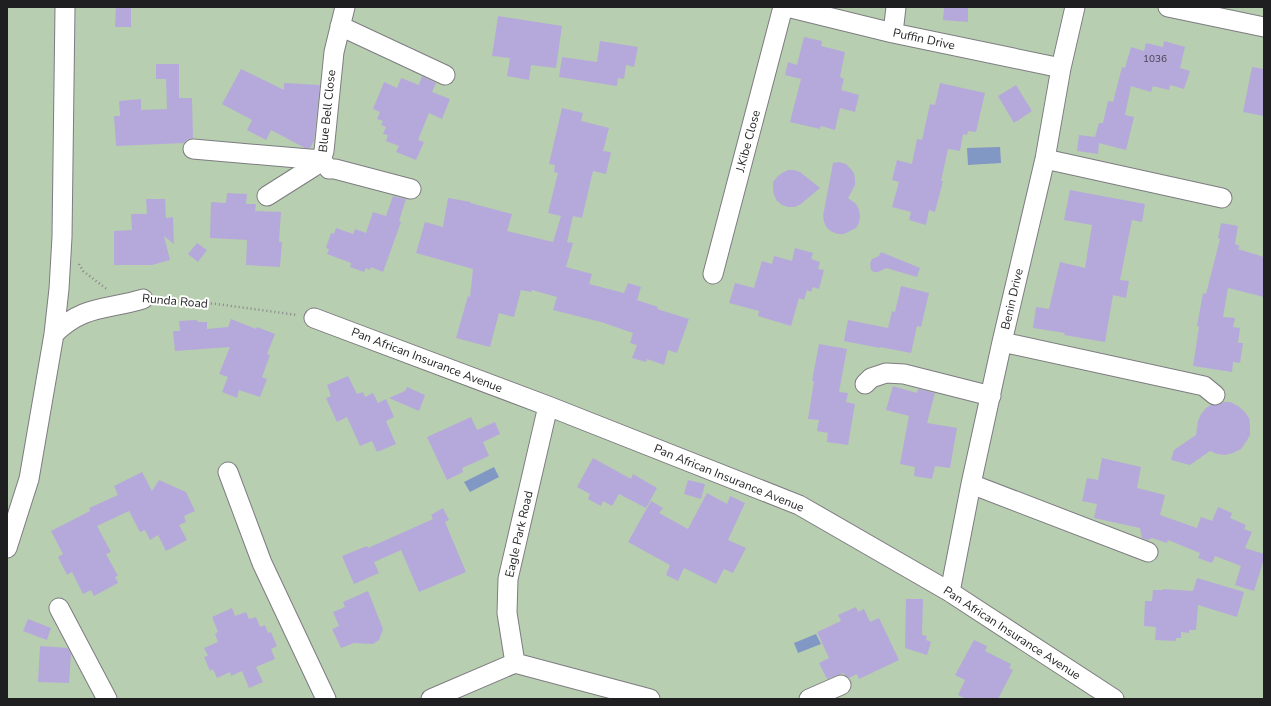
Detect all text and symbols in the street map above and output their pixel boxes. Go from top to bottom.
street label: Puffin Drive [891,25,957,53]
house number: 1036 [1143,52,1167,66]
street label: Blue Bell Close [315,69,339,153]
street label: J.Kibe Close [732,108,764,175]
street label: Benin Drive [997,267,1027,331]
street label: Runda Road [141,290,209,312]
street label: Pan African Insurance Avenue [349,324,505,396]
street label: Pan African Insurance Avenue [652,440,806,516]
street label: Eagle Park Road [501,489,537,579]
street label: Pan African Insurance Avenue [940,583,1084,683]

